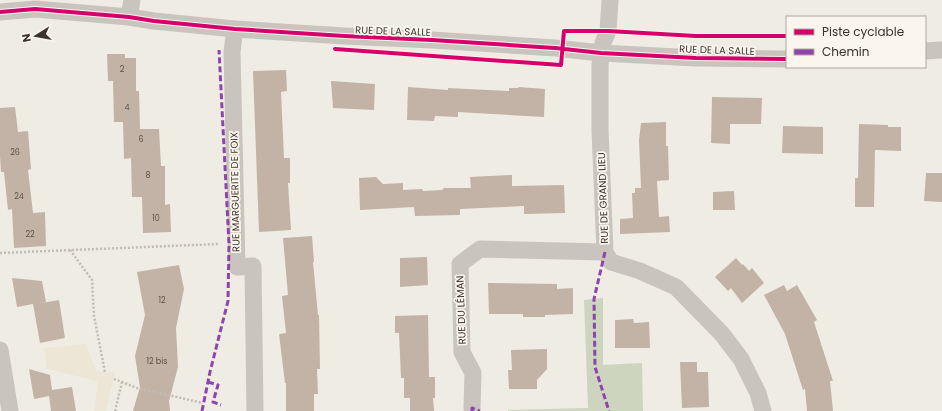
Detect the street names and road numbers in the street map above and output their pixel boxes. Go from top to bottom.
street label: RUE DE LA SALLE [355,22,431,40]
street label: RUE DE LA SALLE [679,41,755,59]
street label: RUE MARGUERITE DE FOIX [226,132,244,252]
street label: RUE DE GRAND LIEU [594,152,612,244]
street label: RUE DU LÉMAN [452,275,470,345]

